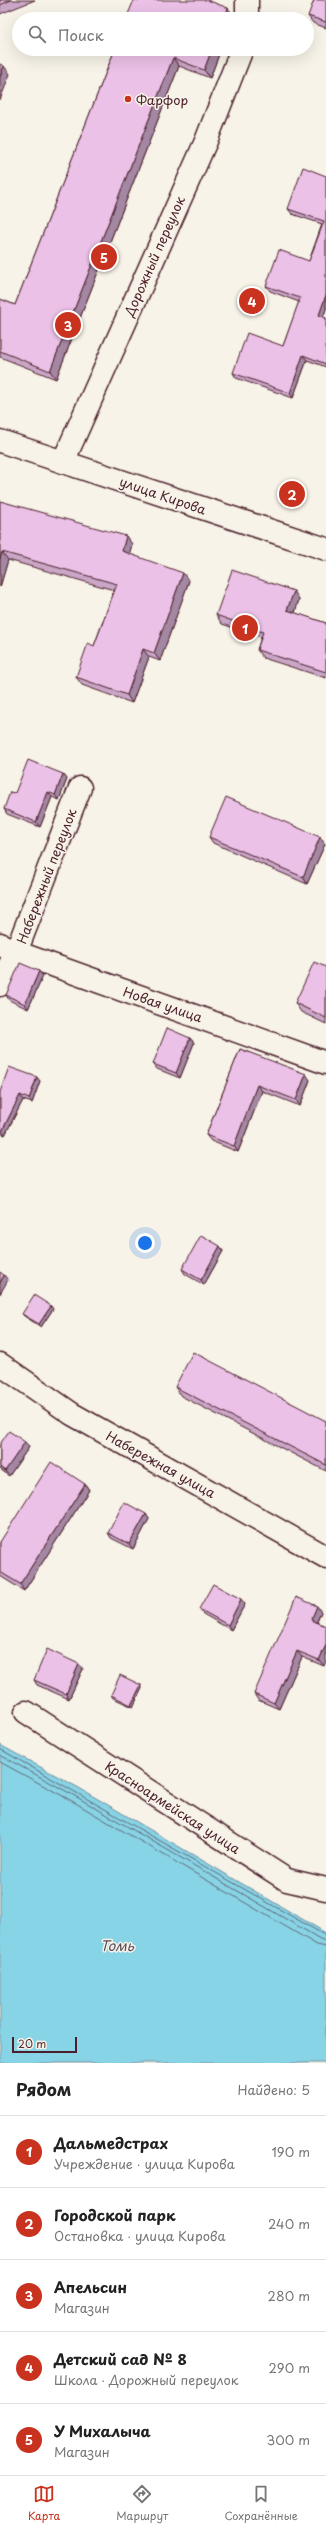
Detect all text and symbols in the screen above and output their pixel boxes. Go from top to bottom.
search box [12,12,314,56]
icon: search [26,23,48,45]
text: Поиск [58,23,104,46]
place label: Фарфор [136,90,188,109]
marker: Фарфор [123,94,133,104]
street label: Дорожный переулок [119,193,189,320]
pin: 5 [91,242,117,272]
pin: 4 [239,286,265,316]
pin: 3 [55,310,81,340]
street label: улица Кирова [117,471,210,519]
pin: 2 [279,479,305,509]
pin: 1 [232,613,258,643]
street label: Набережный переулок [11,805,81,946]
street label: Новая улица [121,982,206,1027]
your location [135,1233,155,1253]
street label: Набережная улица [103,1426,220,1502]
street label: Красноармейская улица [102,1756,245,1858]
water label: Томь [100,1935,135,1956]
scale bar [12,2035,77,2054]
text: 20 m [18,2035,46,2052]
text: Рядом [16,2076,71,2102]
text: Найдено: 5 [238,2080,310,2099]
text: Дальмедстрах [54,2131,168,2154]
text: 1 [26,2142,32,2161]
text: 190 m [271,2142,310,2161]
text: Учреждение · улица Кирова [54,2154,235,2173]
text: Городской парк [54,2203,176,2226]
text: 2 [24,2214,34,2233]
text: 240 m [268,2214,310,2233]
text: Остановка · улица Кирова [54,2226,226,2245]
text: Апельсин [54,2275,127,2298]
text: 3 [25,2286,33,2305]
text: 280 m [268,2286,310,2305]
text: Магазин [54,2298,110,2317]
text: Детский сад № 8 [54,2347,187,2370]
text: 4 [25,2358,33,2377]
text: 290 m [269,2358,310,2377]
text: Школа · Дорожный переулок [54,2370,239,2389]
text: У Михалыча [54,2419,151,2442]
text: 5 [25,2430,33,2449]
text: 300 m [266,2430,310,2449]
text: Магазин [54,2442,110,2461]
tab: Карта [28,2483,60,2524]
tab: Маршрут [116,2483,168,2524]
tab: Сохранённые [224,2483,298,2524]

